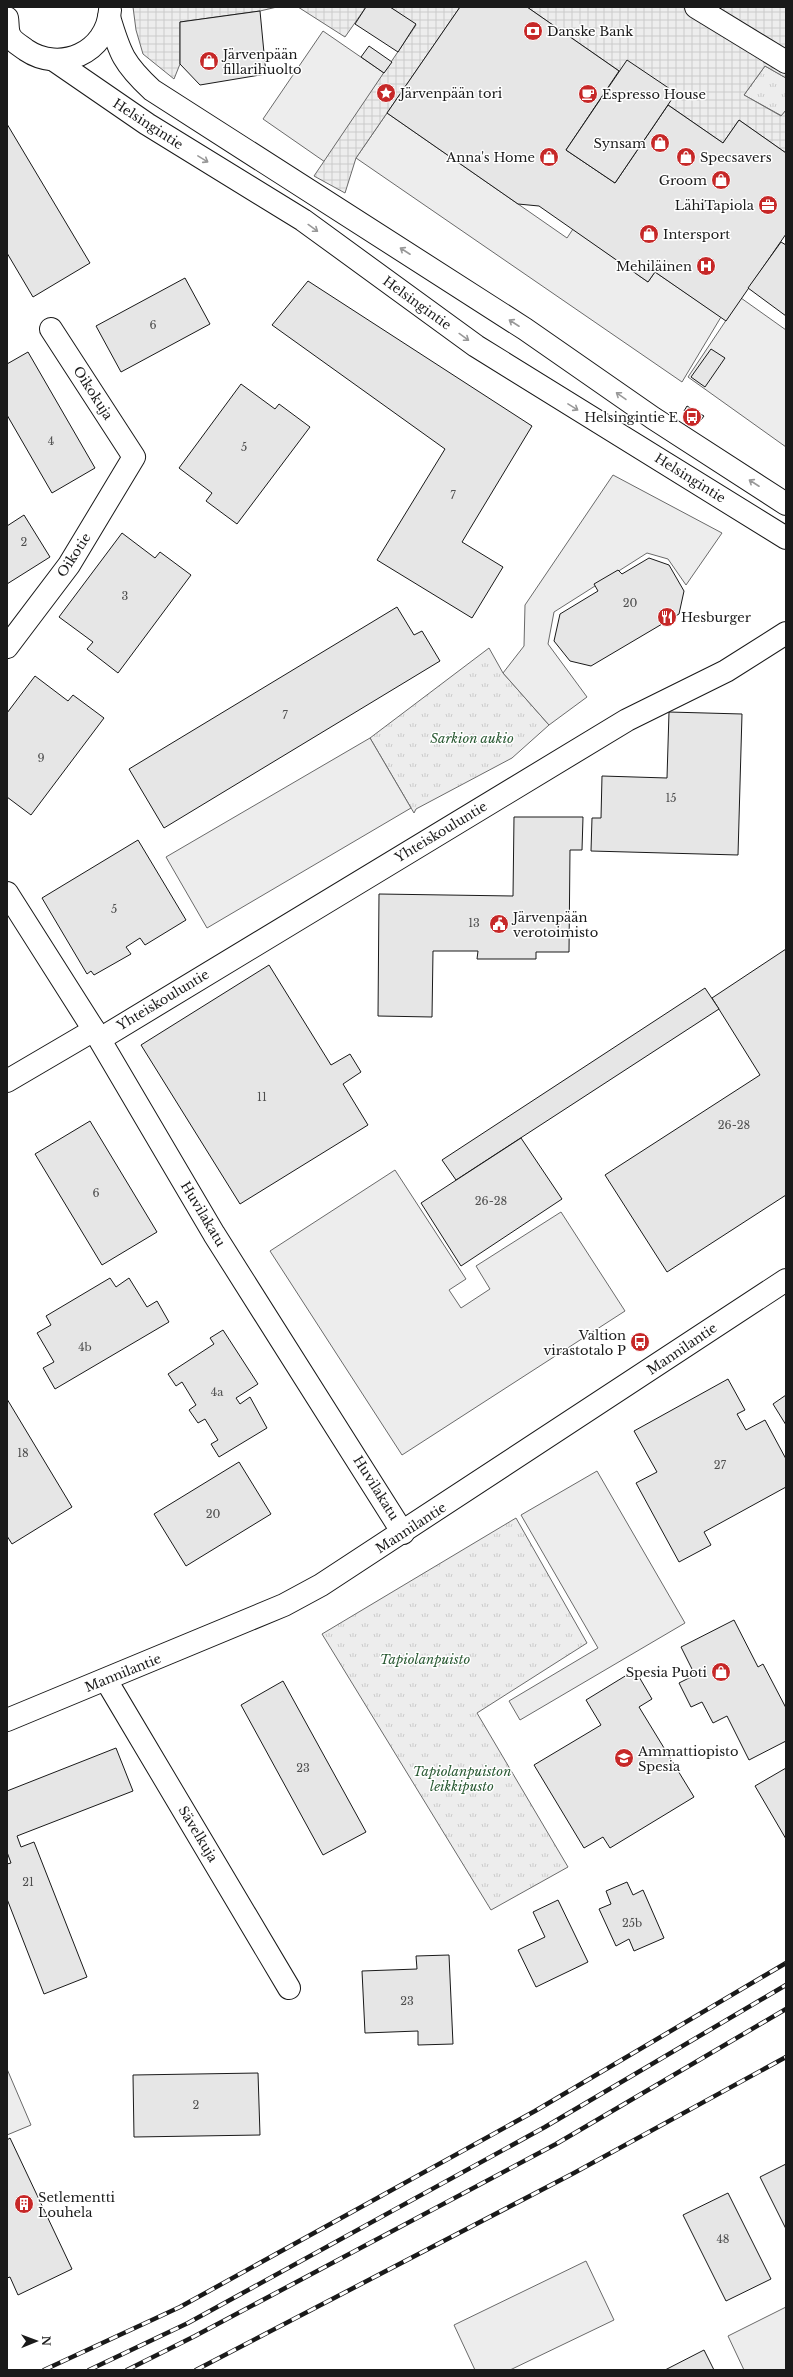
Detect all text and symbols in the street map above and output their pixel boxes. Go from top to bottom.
bank icon: Danske Bank [522,20,544,42]
place label: Danske Bank [547,23,633,40]
place label: Järvenpään fillarihuolto [221,46,302,78]
shop icon: Järvenpään fillarihuolto [198,50,220,72]
place icon: Järvenpään tori [375,82,397,104]
cafe icon: Espresso House [577,83,599,105]
place label: Järvenpään tori [398,85,503,102]
place label: Espresso House [602,86,706,103]
street label: Helsingintie [110,95,186,153]
shop icon: Synsam [649,132,671,154]
place label: Synsam [594,135,646,152]
shop icon: Anna's Home [538,146,560,168]
shop icon: Specsavers [675,146,697,168]
place label: Anna's Home [445,149,535,166]
place label: Specsavers [700,149,772,166]
one-way arrow [197,155,209,163]
shop icon: Groom [710,169,732,191]
place label: Groom [659,172,707,189]
office icon: LähiTapiola [757,194,779,216]
place label: LähiTapiola [675,197,755,214]
one-way arrow [308,223,319,232]
shop icon: Intersport [638,223,660,245]
place label: Intersport [663,226,730,243]
one-way arrow [400,247,411,256]
hospital icon: Mehiläinen [695,255,717,277]
place label: Mehiläinen [616,258,692,275]
street label: Helsingintie [379,272,455,334]
house number: 6 [149,318,157,332]
one-way arrow [508,318,520,326]
one-way arrow [458,333,469,342]
street label: Oikokuja [69,363,117,424]
one-way arrow [616,392,627,400]
one-way arrow [568,403,579,411]
bus stop icon: Helsingintie E [681,406,703,428]
place label: Helsingintie E [584,409,678,426]
house number: 4 [48,434,54,448]
house number: 5 [241,440,247,454]
street label: Helsingintie [651,449,729,507]
one-way arrow [748,479,759,487]
house number: 7 [450,488,456,502]
street label: Oikotie [53,530,95,580]
house number: 2 [21,535,28,549]
house number: 3 [122,589,129,603]
house number: 20 [623,596,637,610]
restaurant icon: Hesburger [656,606,678,628]
place label: Hesburger [681,609,752,626]
house number: 7 [282,708,288,722]
park label: Sarkion aukio [430,730,514,747]
house number: 9 [37,751,45,765]
house number: 15 [665,791,677,805]
street label: Yhteiskouluntie [391,798,490,867]
house number: 5 [111,902,117,916]
place label: Järvenpään verotoimisto [511,909,598,941]
public building icon: Järvenpään verotoimisto [488,913,510,935]
house number: 13 [468,916,480,930]
street label: Yhteiskouluntie [113,966,212,1035]
house number: 11 [257,1090,267,1104]
house number: 26-28 [718,1118,750,1132]
street label: Huvilakatu [177,1178,229,1250]
house number: 6 [92,1186,100,1200]
house number: 26-28 [475,1194,507,1208]
street label: Mannilantie [644,1319,720,1379]
place label: Valtion virastotalo P [543,1327,626,1359]
bus stop icon: Valtion virastotalo P [629,1331,651,1353]
house number: 4b [78,1340,92,1354]
house number: 4a [211,1385,224,1399]
house number: 18 [17,1446,29,1460]
street label: Huvilakatu [349,1452,403,1524]
house number: 27 [714,1458,727,1472]
street label: Mannilantie [372,1499,450,1557]
house number: 20 [206,1507,220,1521]
street label: Mannilantie [82,1650,164,1696]
park label: Tapiolanpuisto [380,1651,470,1668]
shop icon: Spesia Puoti [710,1661,732,1683]
place label: Spesia Puoti [626,1664,708,1681]
place label: Ammattiopisto Spesia [637,1743,738,1775]
school or university icon: Ammattiopisto Spesia [613,1747,635,1769]
house number: 23 [296,1761,310,1775]
park label: Tapiolanpuiston leikkipusto [413,1763,511,1795]
street label: Sävelkuja [175,1803,222,1866]
house number: 21 [22,1875,34,1889]
house number: 25b [622,1916,642,1930]
house number: 23 [400,1994,414,2008]
house number: 2 [193,2098,200,2112]
place label: Setlementti Louhela [38,2189,116,2221]
building icon: Setlementti Louhela [13,2193,35,2215]
house number: 48 [716,2232,730,2246]
north arrow [16,2321,56,2361]
text: N [39,2336,53,2347]

